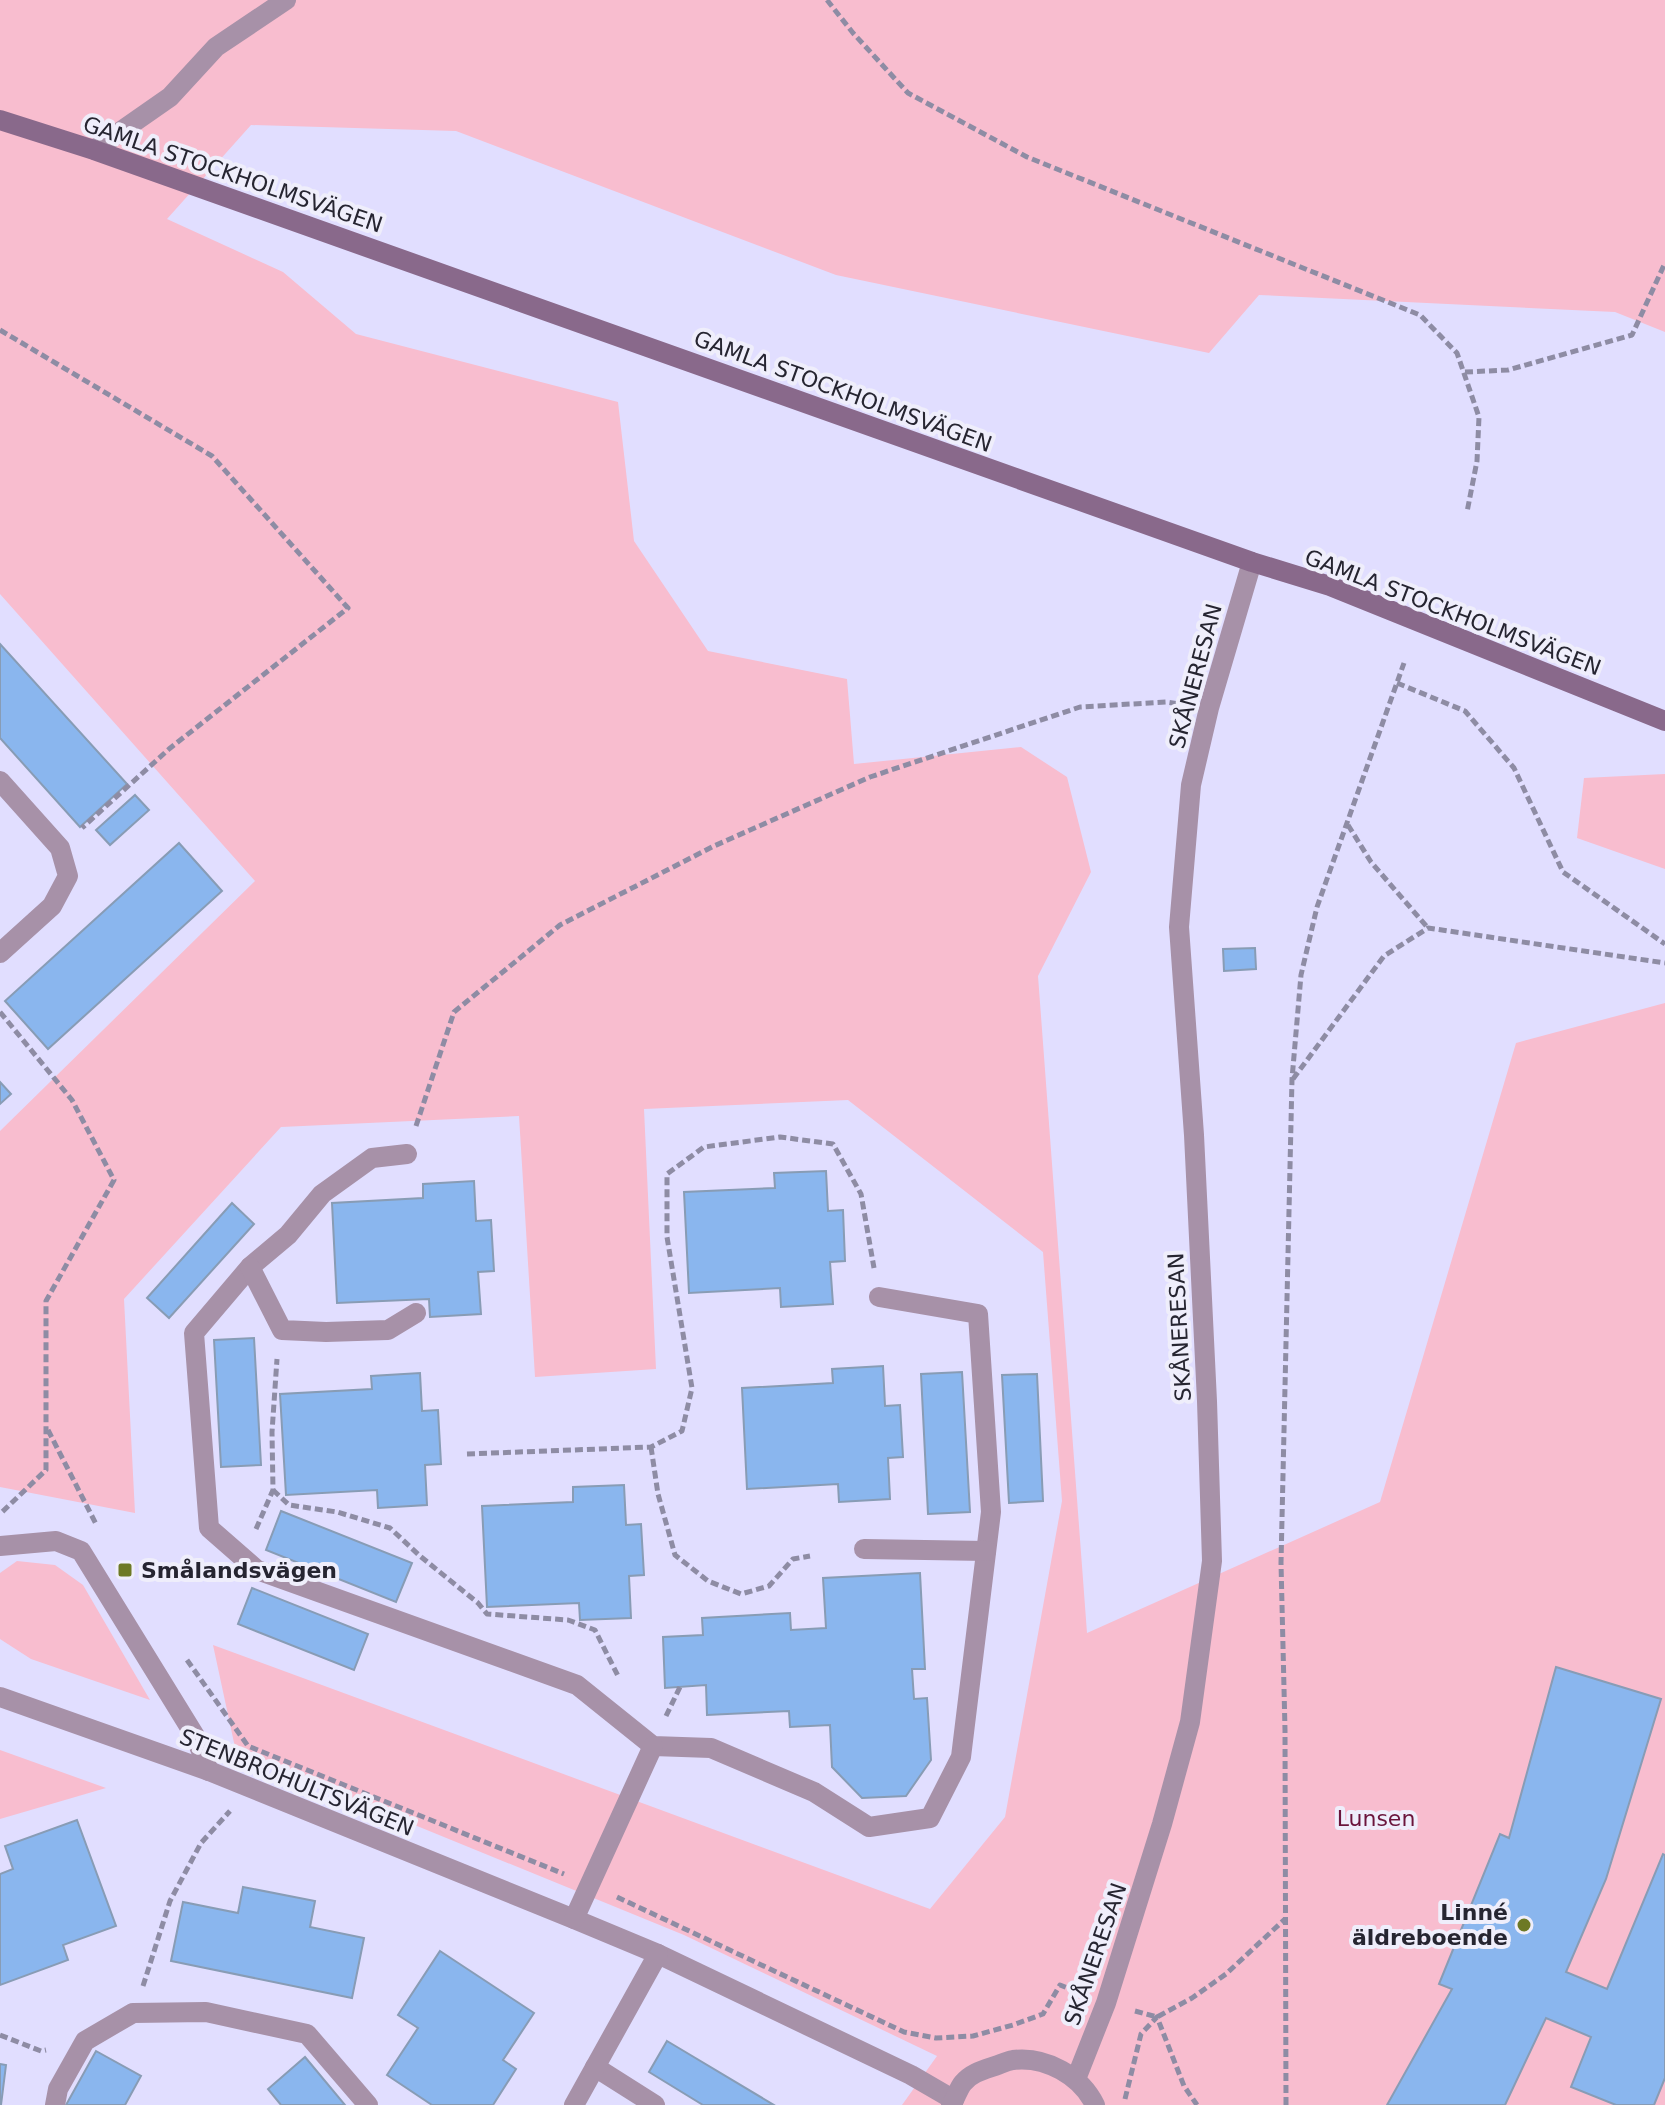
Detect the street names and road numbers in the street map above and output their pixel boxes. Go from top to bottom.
street label: GAMLA STOCKHOLMSVÄGEN [80,111,386,238]
street label: GAMLA STOCKHOLMSVÄGEN [690,326,995,457]
street label: GAMLA STOCKHOLMSVÄGEN [1301,544,1604,681]
street label: SKÅNERESAN [1163,601,1227,751]
street label: SKÅNERESAN [1162,1252,1196,1402]
street label: STENBROHULTSVÄGEN [176,1724,418,1841]
street label: SKÅNERESAN [1058,1879,1132,2029]

